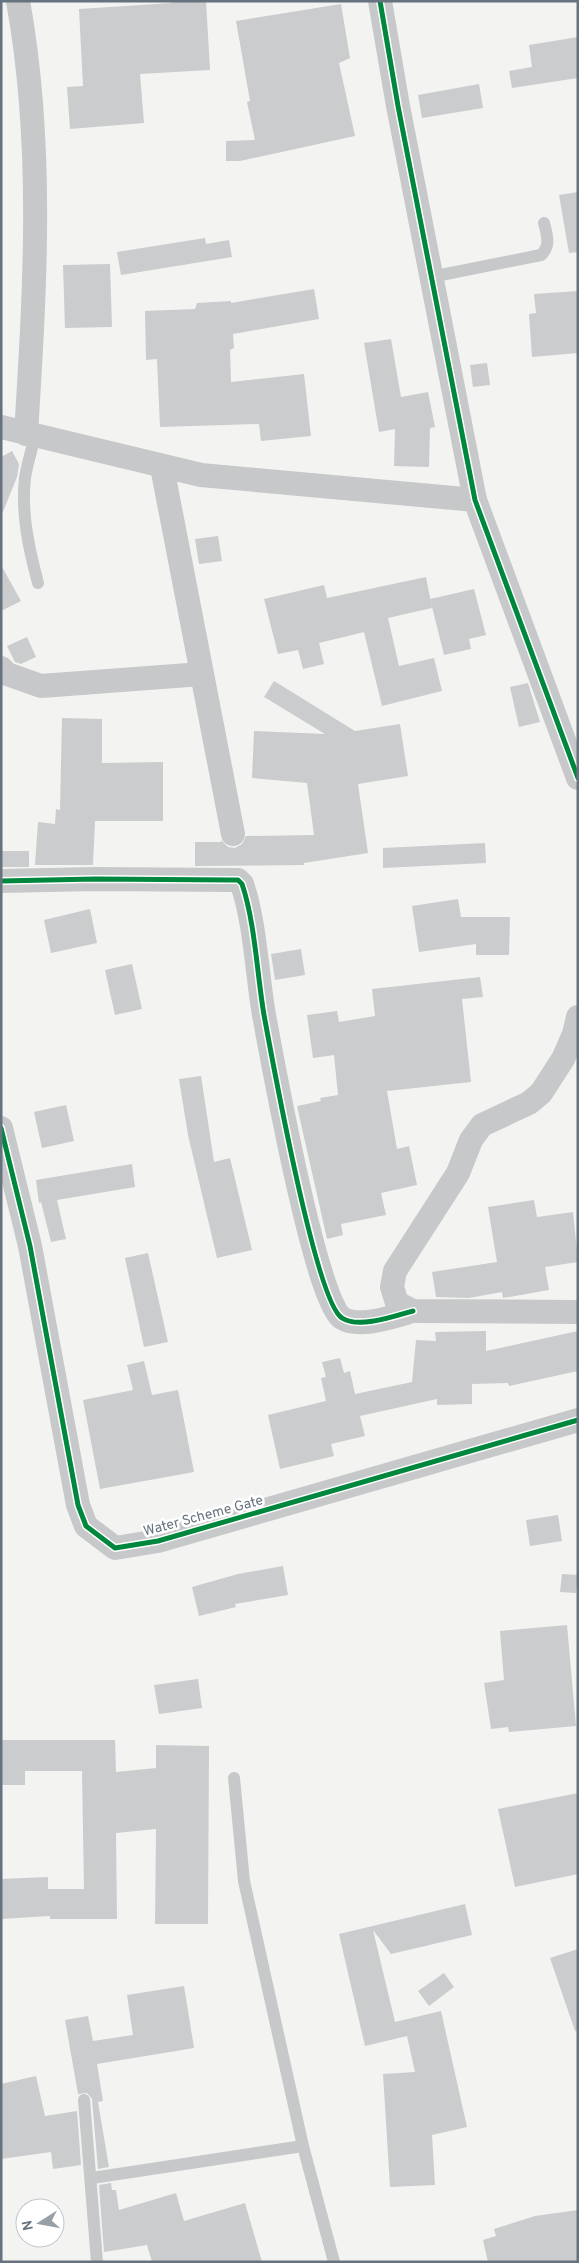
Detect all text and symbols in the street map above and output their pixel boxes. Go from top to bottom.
street label: Water Scheme Gate [142,1492,265,1541]
north arrow [15,2198,65,2248]
text: N [19,2219,38,2232]

